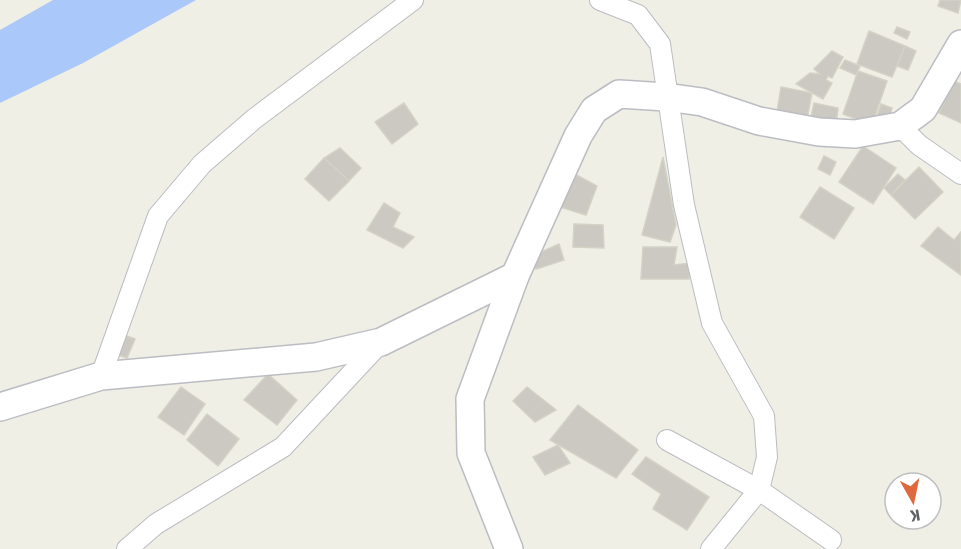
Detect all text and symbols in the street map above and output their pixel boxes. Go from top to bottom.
north arrow [883,471,943,531]
text: K [908,505,921,526]

